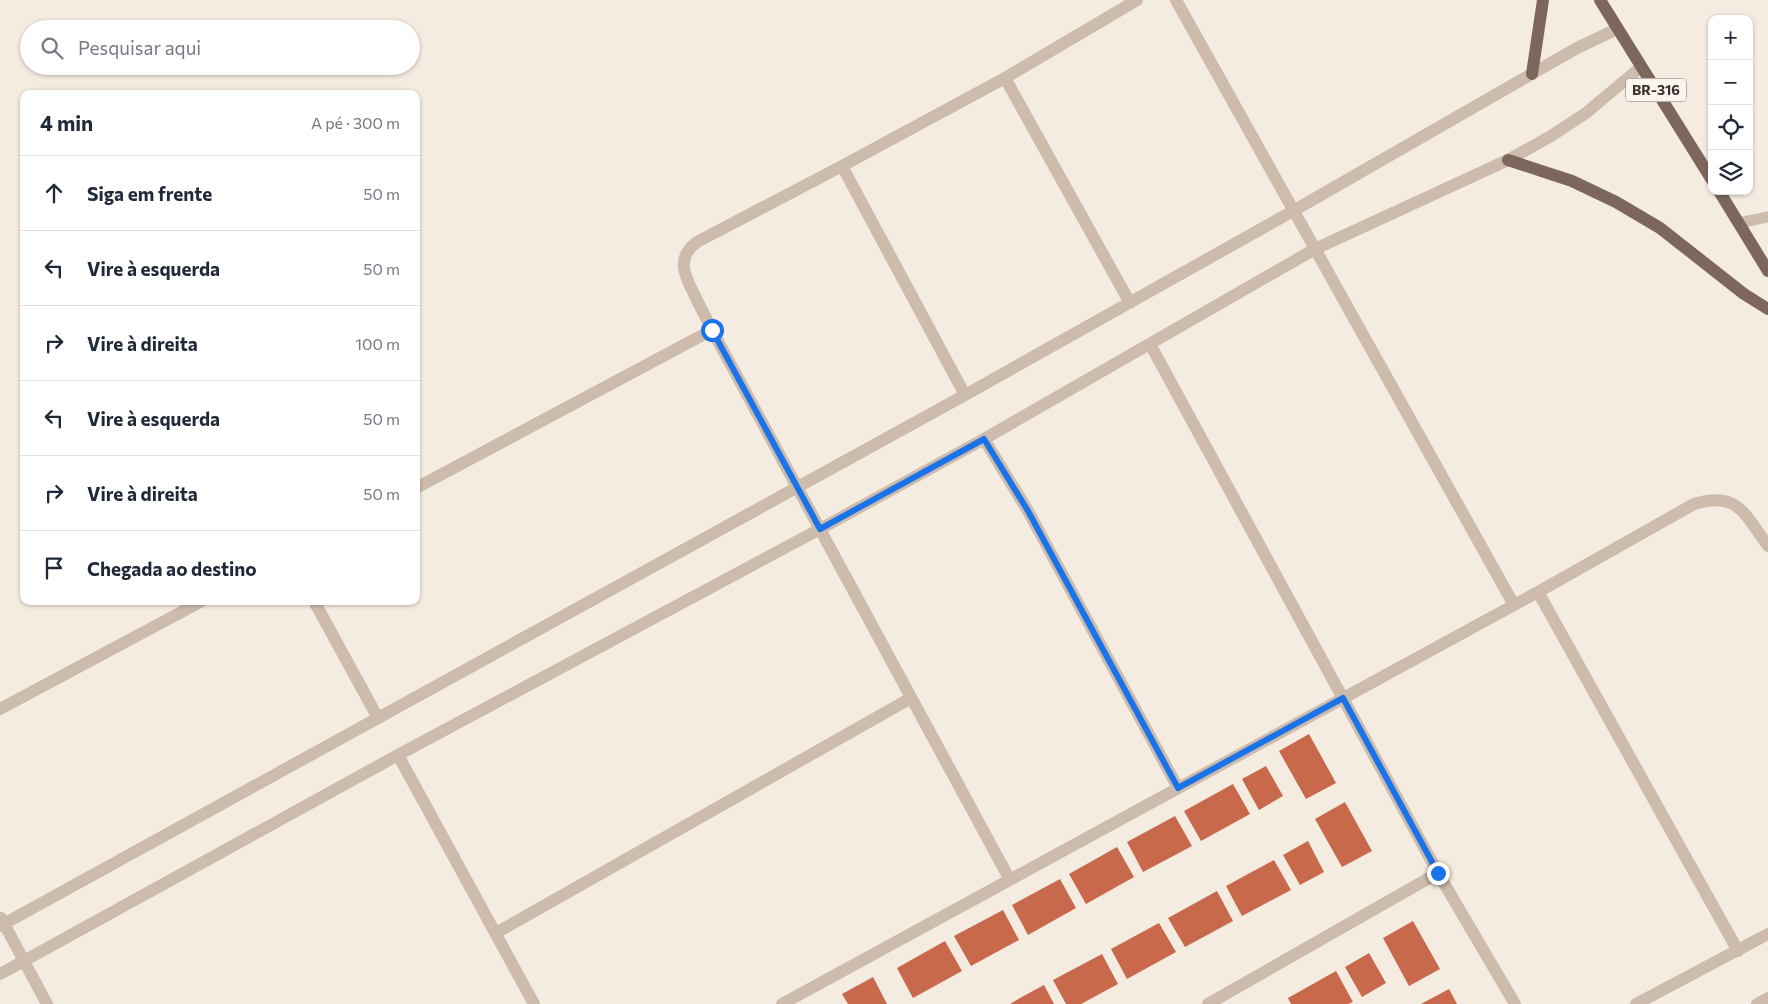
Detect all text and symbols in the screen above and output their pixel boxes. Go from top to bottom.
map controls [1708,15,1753,195]
button: + [1708,15,1753,60]
search box [20,20,420,75]
icon: search [38,34,66,62]
text: Pesquisar aqui [78,36,201,59]
button: − [1708,60,1753,105]
road number: BR-316 [1626,78,1686,102]
button: locate [1708,105,1753,150]
text: 4 min [40,110,93,135]
text: A pé · 300 m [311,113,400,132]
button: layers [1708,150,1753,195]
icon: ahead [40,179,68,207]
text: Siga em frente [87,182,212,205]
text: 50 m [363,184,400,203]
icon: left [40,254,68,282]
text: Vire à esquerda [87,257,220,280]
text: 50 m [363,259,400,278]
route start [701,319,724,342]
icon: right [40,329,68,357]
text: Vire à direita [87,332,198,355]
text: 100 m [355,334,400,353]
icon: left [40,404,68,432]
text: Vire à esquerda [87,407,220,430]
text: 50 m [363,409,400,428]
icon: right [40,479,68,507]
text: Vire à direita [87,482,198,505]
text: 50 m [363,484,400,503]
icon: arrive [40,554,68,582]
text: Chegada ao destino [87,557,257,580]
route end [1427,862,1450,885]

